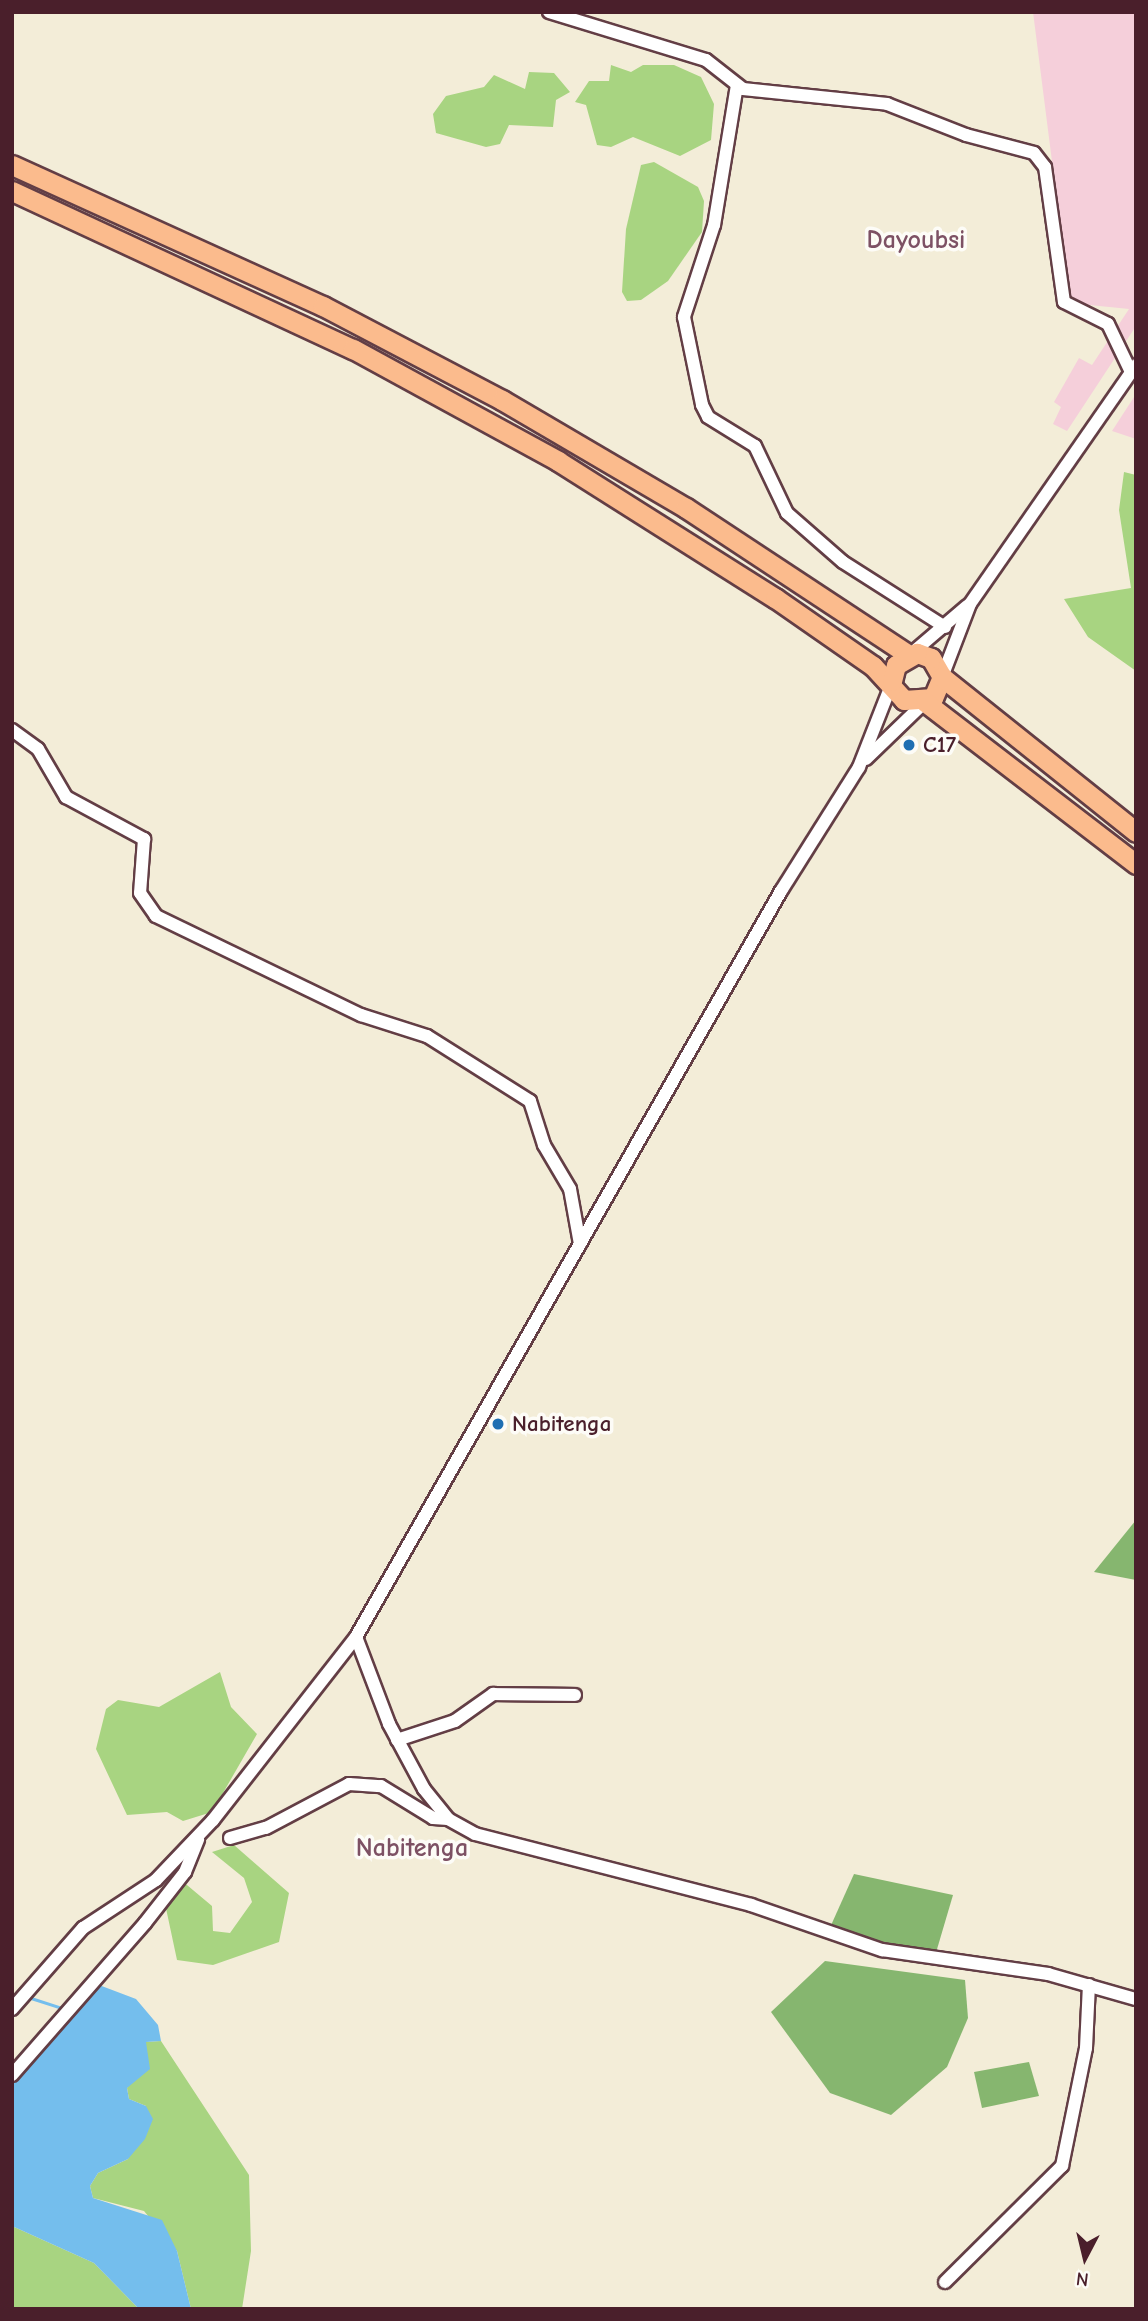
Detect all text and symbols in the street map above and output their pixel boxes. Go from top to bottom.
district label: Dayoubsi [867,225,965,257]
place label: C17 [923,731,956,759]
marker: C17 [901,737,917,753]
place label: Nabitenga [512,1410,611,1438]
marker: Nabitenga [490,1416,506,1432]
district label: Nabitenga [356,1833,468,1865]
north arrow [1050,2223,1120,2293]
text: N [1075,2267,1090,2291]

